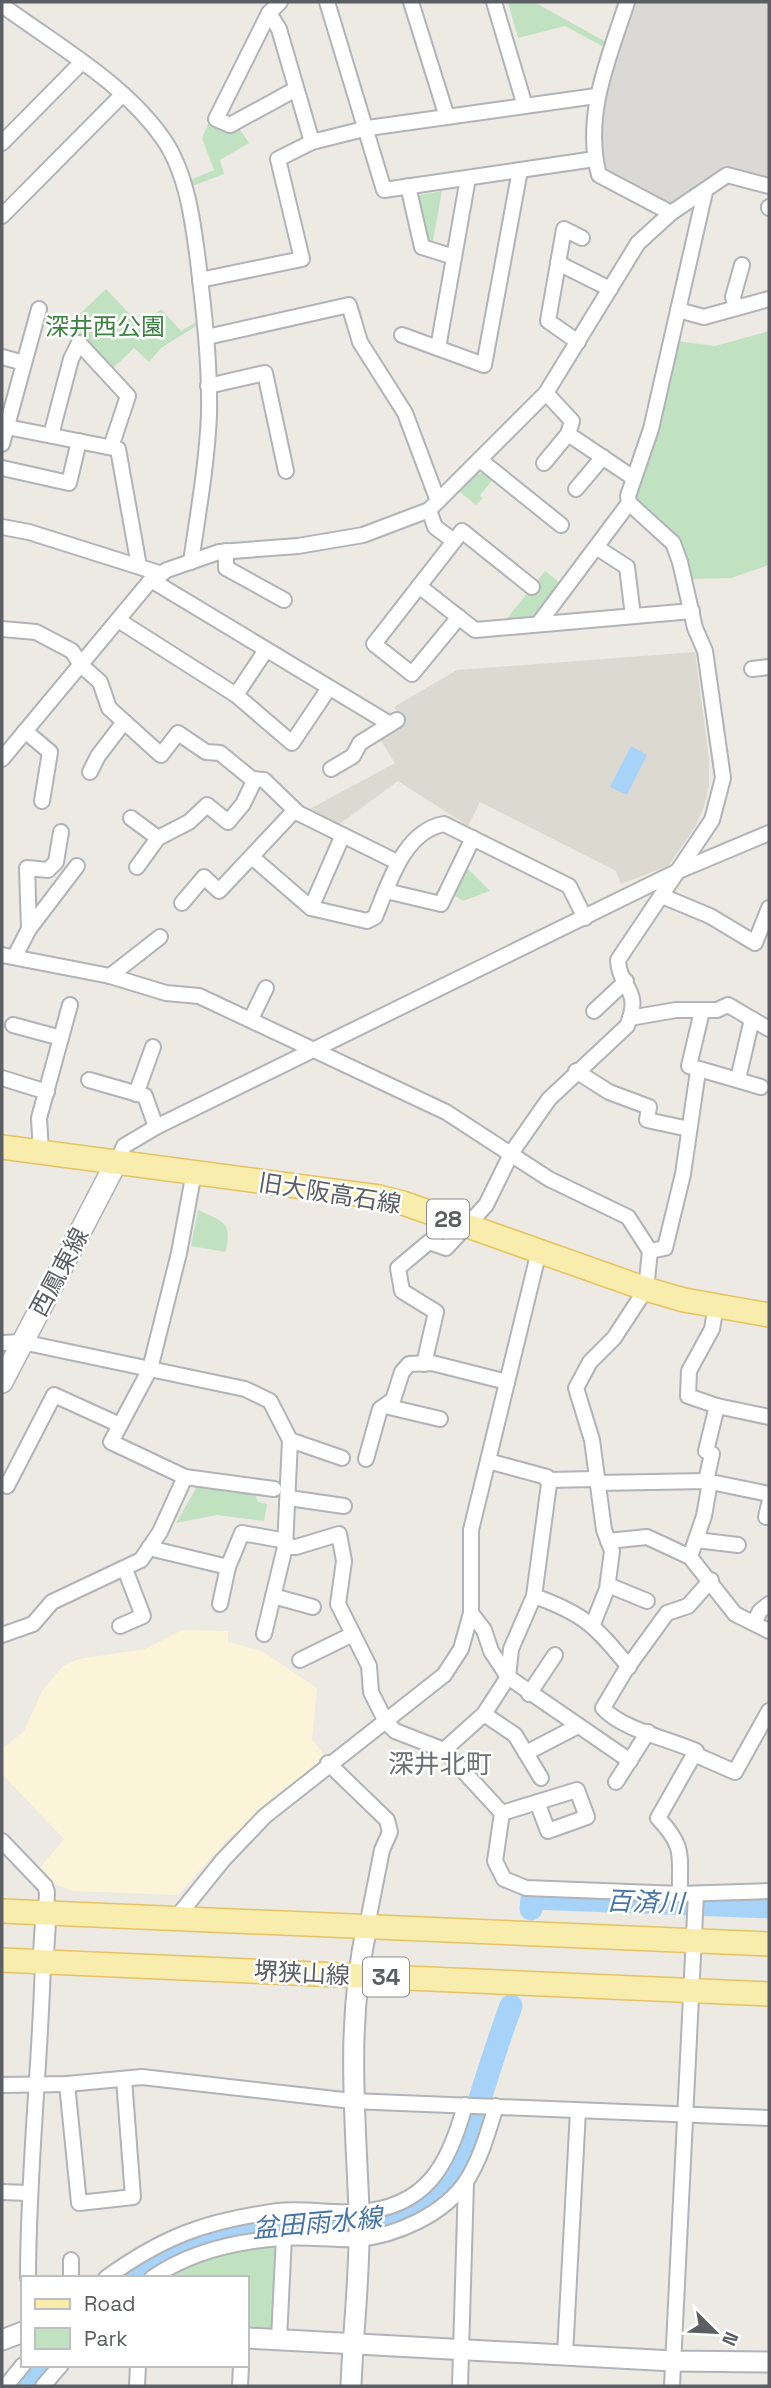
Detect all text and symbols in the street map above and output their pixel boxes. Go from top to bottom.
park label: 深井西公園 [45,311,165,342]
street label: 旧大阪高石線 [256,1166,404,1220]
road number: 28 [427,1200,469,1238]
street label: 西鳳東線 [23,1222,95,1322]
district label: 深井北町 [388,1747,492,1781]
water label: 百済川 [605,1884,688,1920]
street label: 堺狭山線 [253,1955,351,1991]
road number: 34 [363,1958,409,1996]
water label: 盆田雨水線 [251,2200,386,2246]
legend [21,2276,248,2367]
text: Road [84,2290,136,2317]
north arrow [680,2297,750,2367]
text: Park [84,2325,128,2352]
text: N [716,2328,744,2350]

